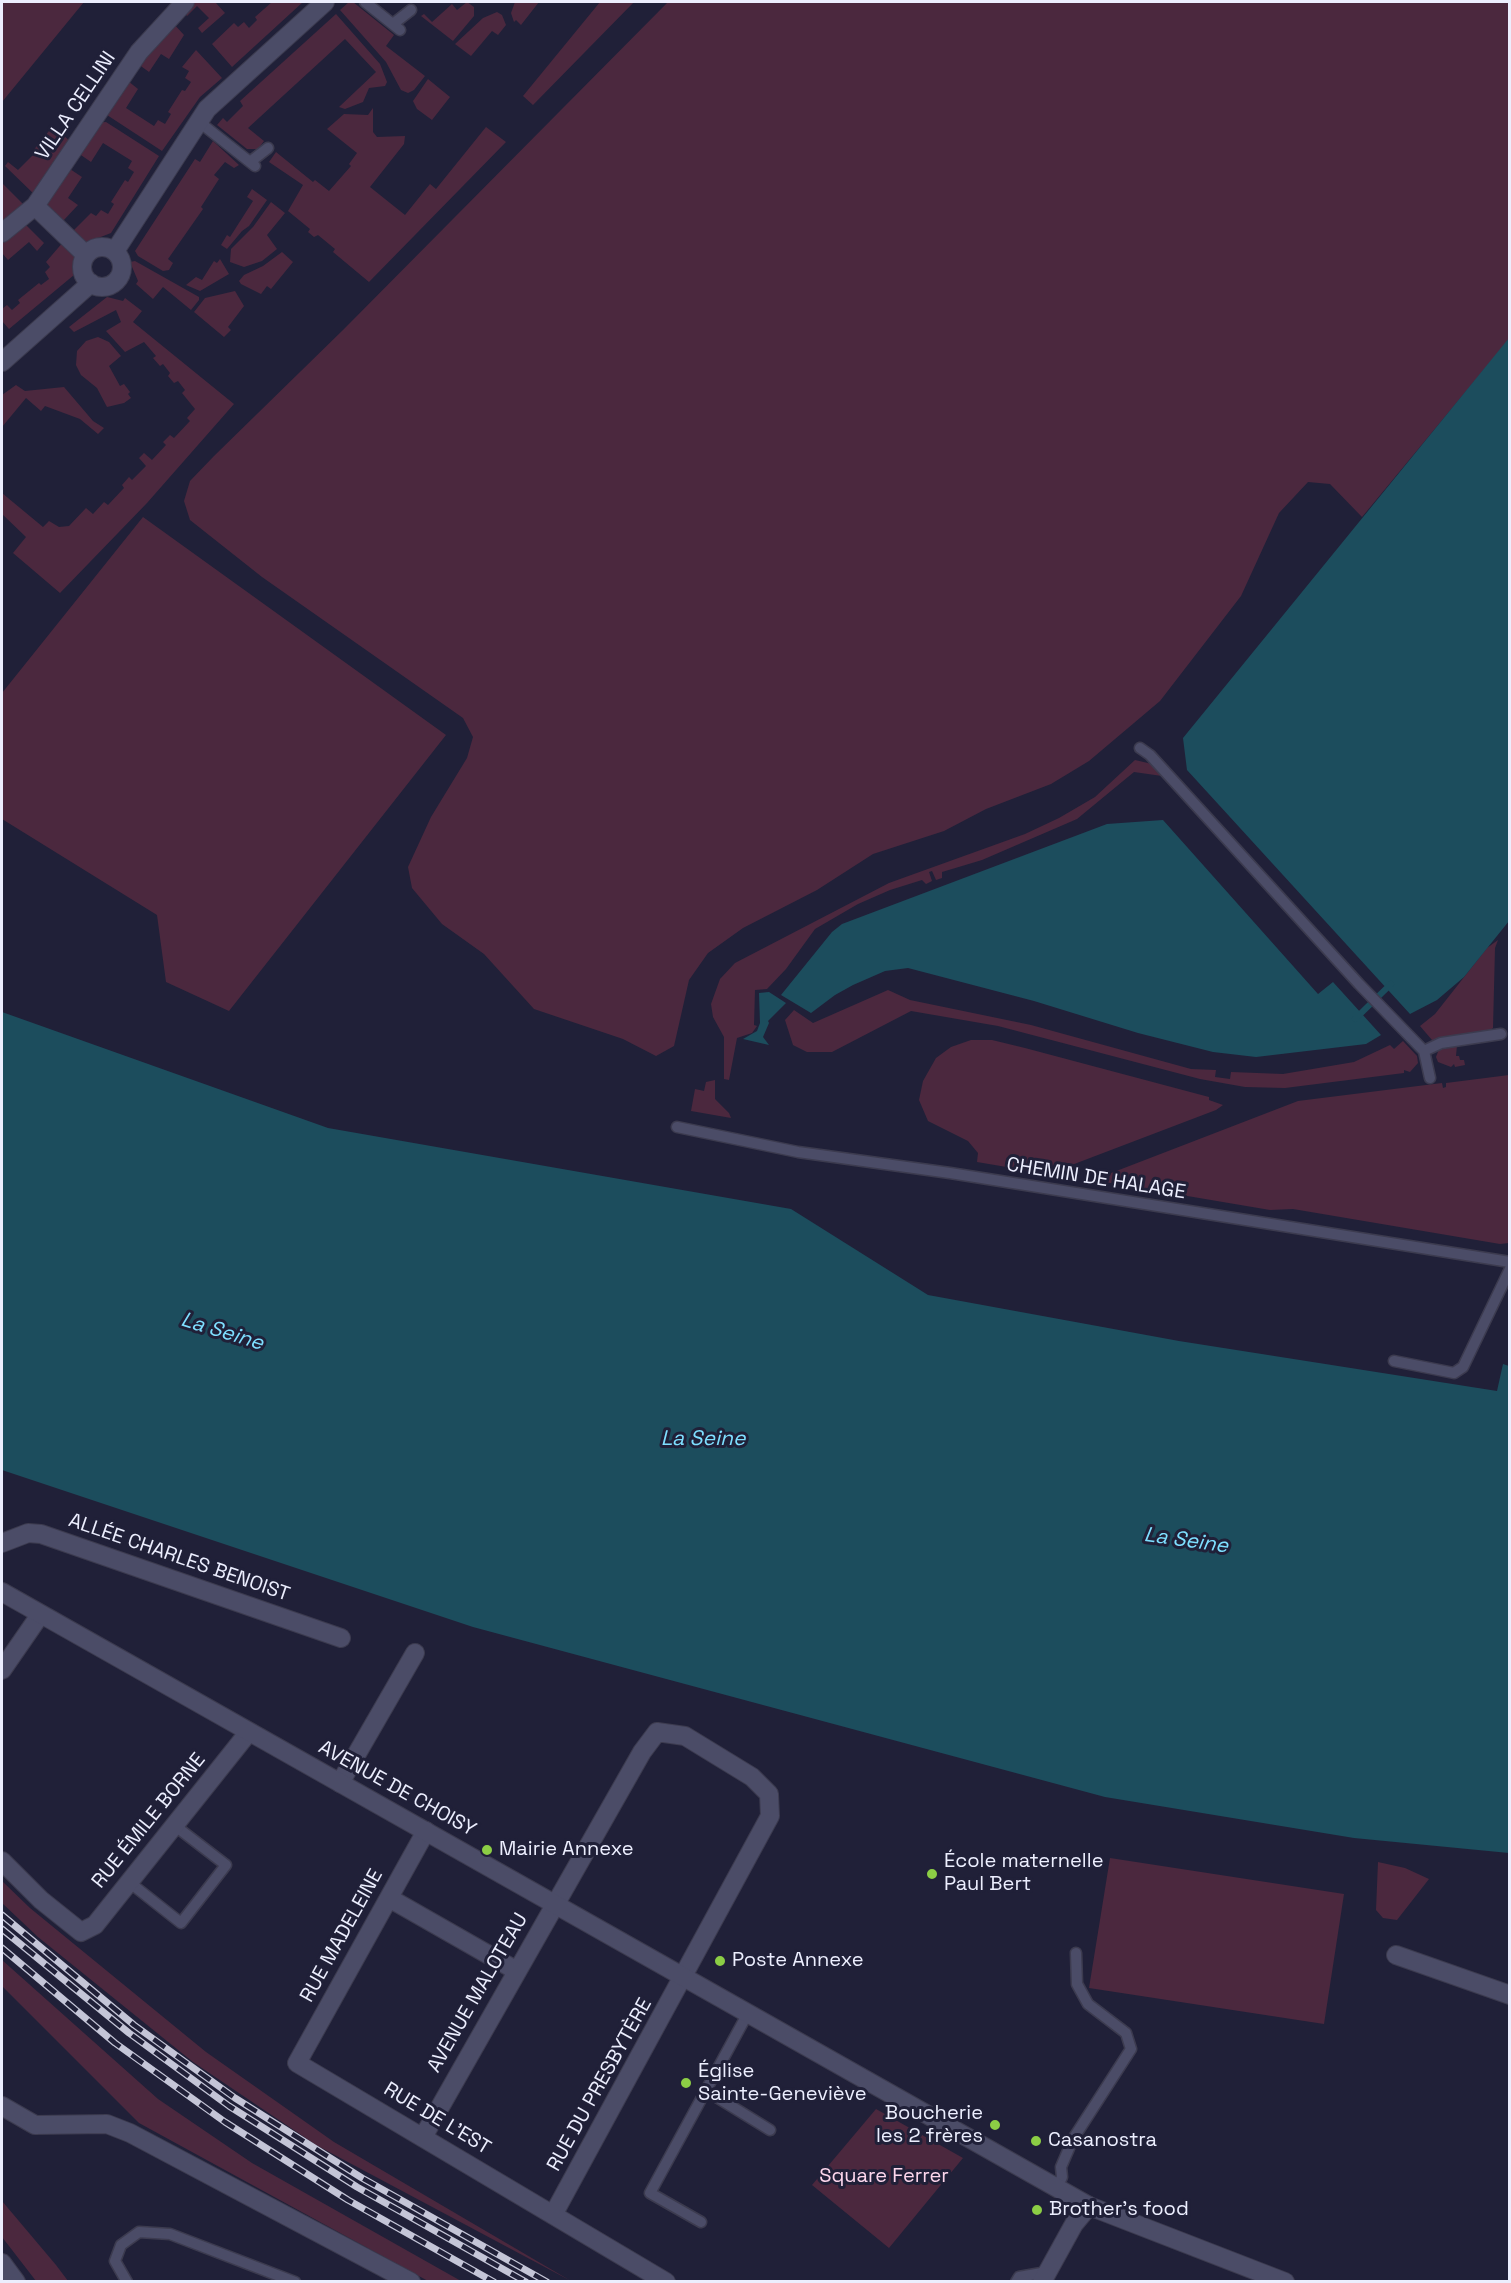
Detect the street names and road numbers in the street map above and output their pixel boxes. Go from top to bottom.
street label: VILLA CELLINI [31,47,121,165]
street label: CHEMIN DE HALAGE [1005,1153,1187,1205]
street label: ALLÉE CHARLES BENOIST [65,1509,293,1607]
street label: AVENUE DE CHOISY [314,1736,480,1842]
street label: RUE ÉMILE BORNE [87,1749,211,1893]
street label: RUE MADELEINE [296,1865,388,2007]
street label: AVENUE MALOTEAU [423,1909,533,2077]
street label: RUE DU PRESBYTÈRE [542,1994,658,2176]
street label: RUE DE L'EST [379,2078,495,2160]

